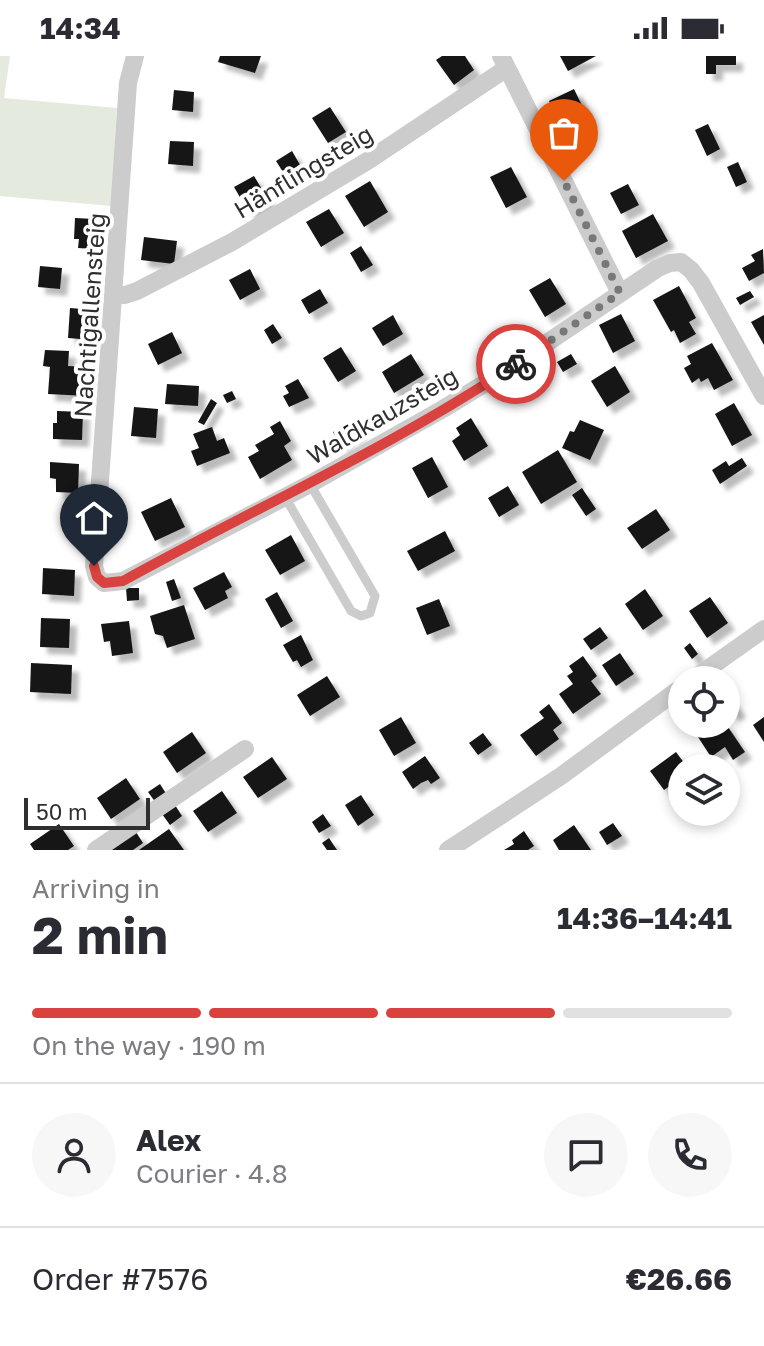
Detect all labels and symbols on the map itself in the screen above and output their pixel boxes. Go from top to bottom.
pin [530,99,598,181]
street label: Hänflingsteig [229,118,377,224]
street label: Nachtigallensteig [67,212,111,418]
courier [476,324,556,404]
street label: Waldkauzsteig [302,360,462,470]
pin [60,484,128,566]
scale bar [24,794,150,830]

